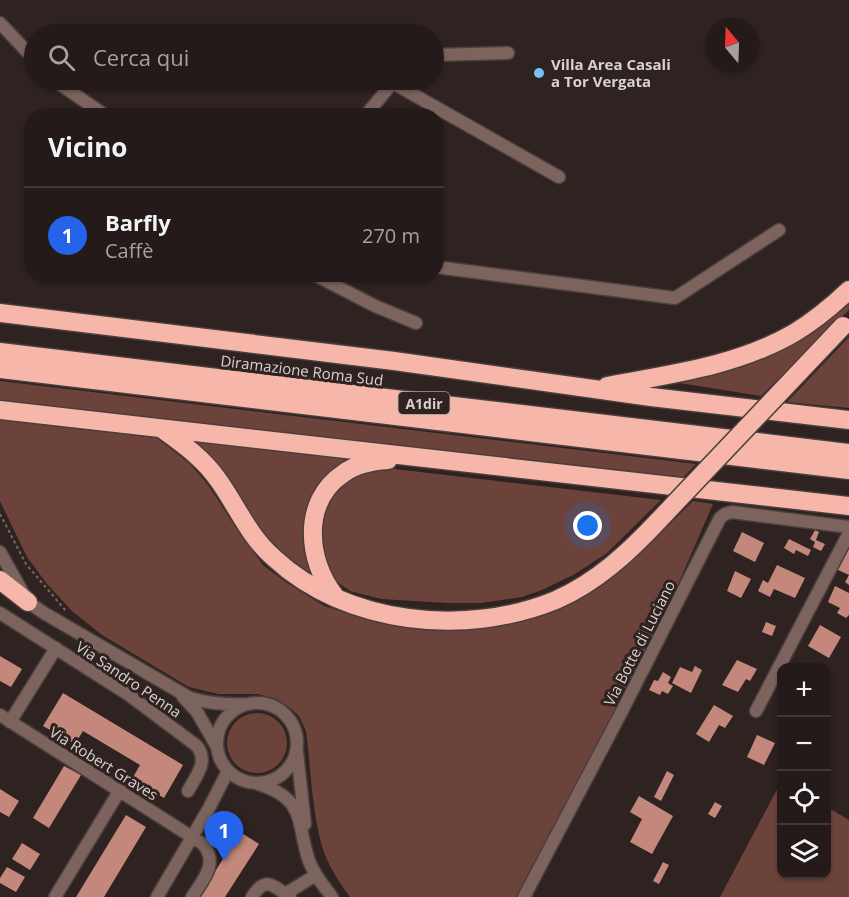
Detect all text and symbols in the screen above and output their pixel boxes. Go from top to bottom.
north arrow [705,18,759,72]
search box [24,24,444,90]
icon: search [45,41,78,74]
text: Cerca qui [93,42,189,72]
place label: Villa Area Casali a Tor Vergata [551,54,671,91]
marker: Villa Area Casali a Tor Vergata [532,66,546,80]
text: Vicino [48,129,127,165]
text: Barfly [105,207,171,237]
text: 1 [62,222,73,249]
text: 270 m [362,222,420,249]
text: Caffè [105,237,153,264]
street label: Diramazione Roma Sud [220,350,384,390]
road number: A1dir [398,392,450,414]
your location [573,511,602,540]
street label: Via Botte di Luciano [599,577,679,709]
street label: Via Sandro Penna [72,636,186,722]
map controls [777,663,831,879]
button: + [777,663,831,717]
button: − [777,717,831,771]
street label: Via Robert Graves [46,721,162,805]
button: locate [777,771,831,825]
pin: 1 [204,812,244,861]
button: layers [777,825,831,879]

